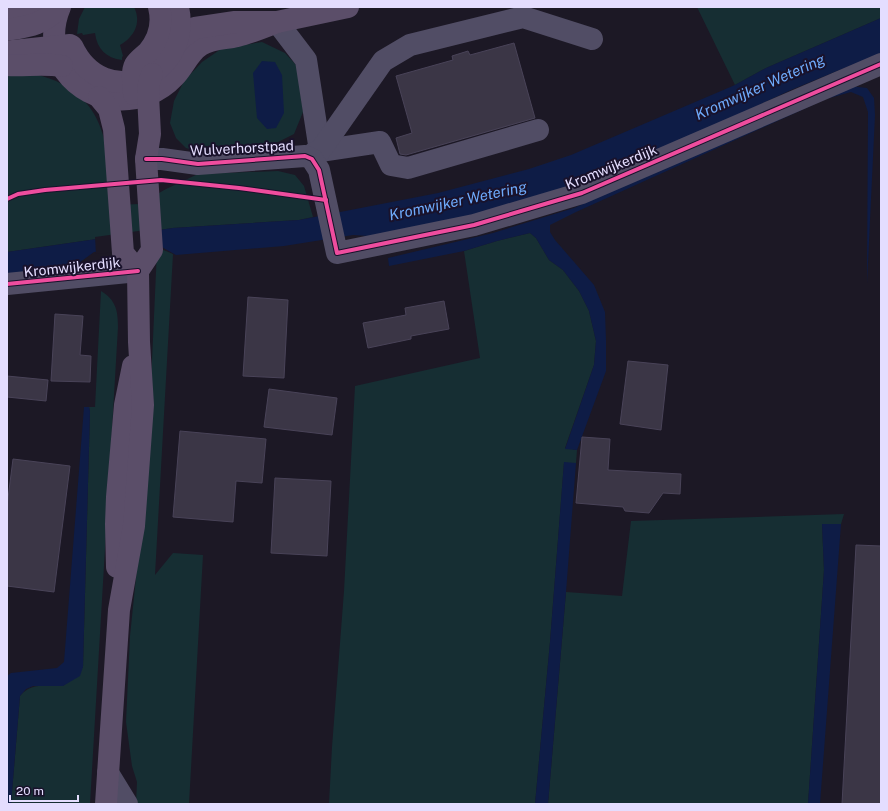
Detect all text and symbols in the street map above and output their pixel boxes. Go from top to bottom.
water label: Kromwijker Wetering [692,50,827,123]
street label: Wulverhorstpad [190,137,294,159]
street label: Kromwijkerdijk [563,141,659,193]
water label: Kromwijker Wetering [387,178,528,223]
street label: Kromwijkerdijk [23,254,121,280]
scale bar [10,777,78,803]
text: 20 m [16,784,44,798]

